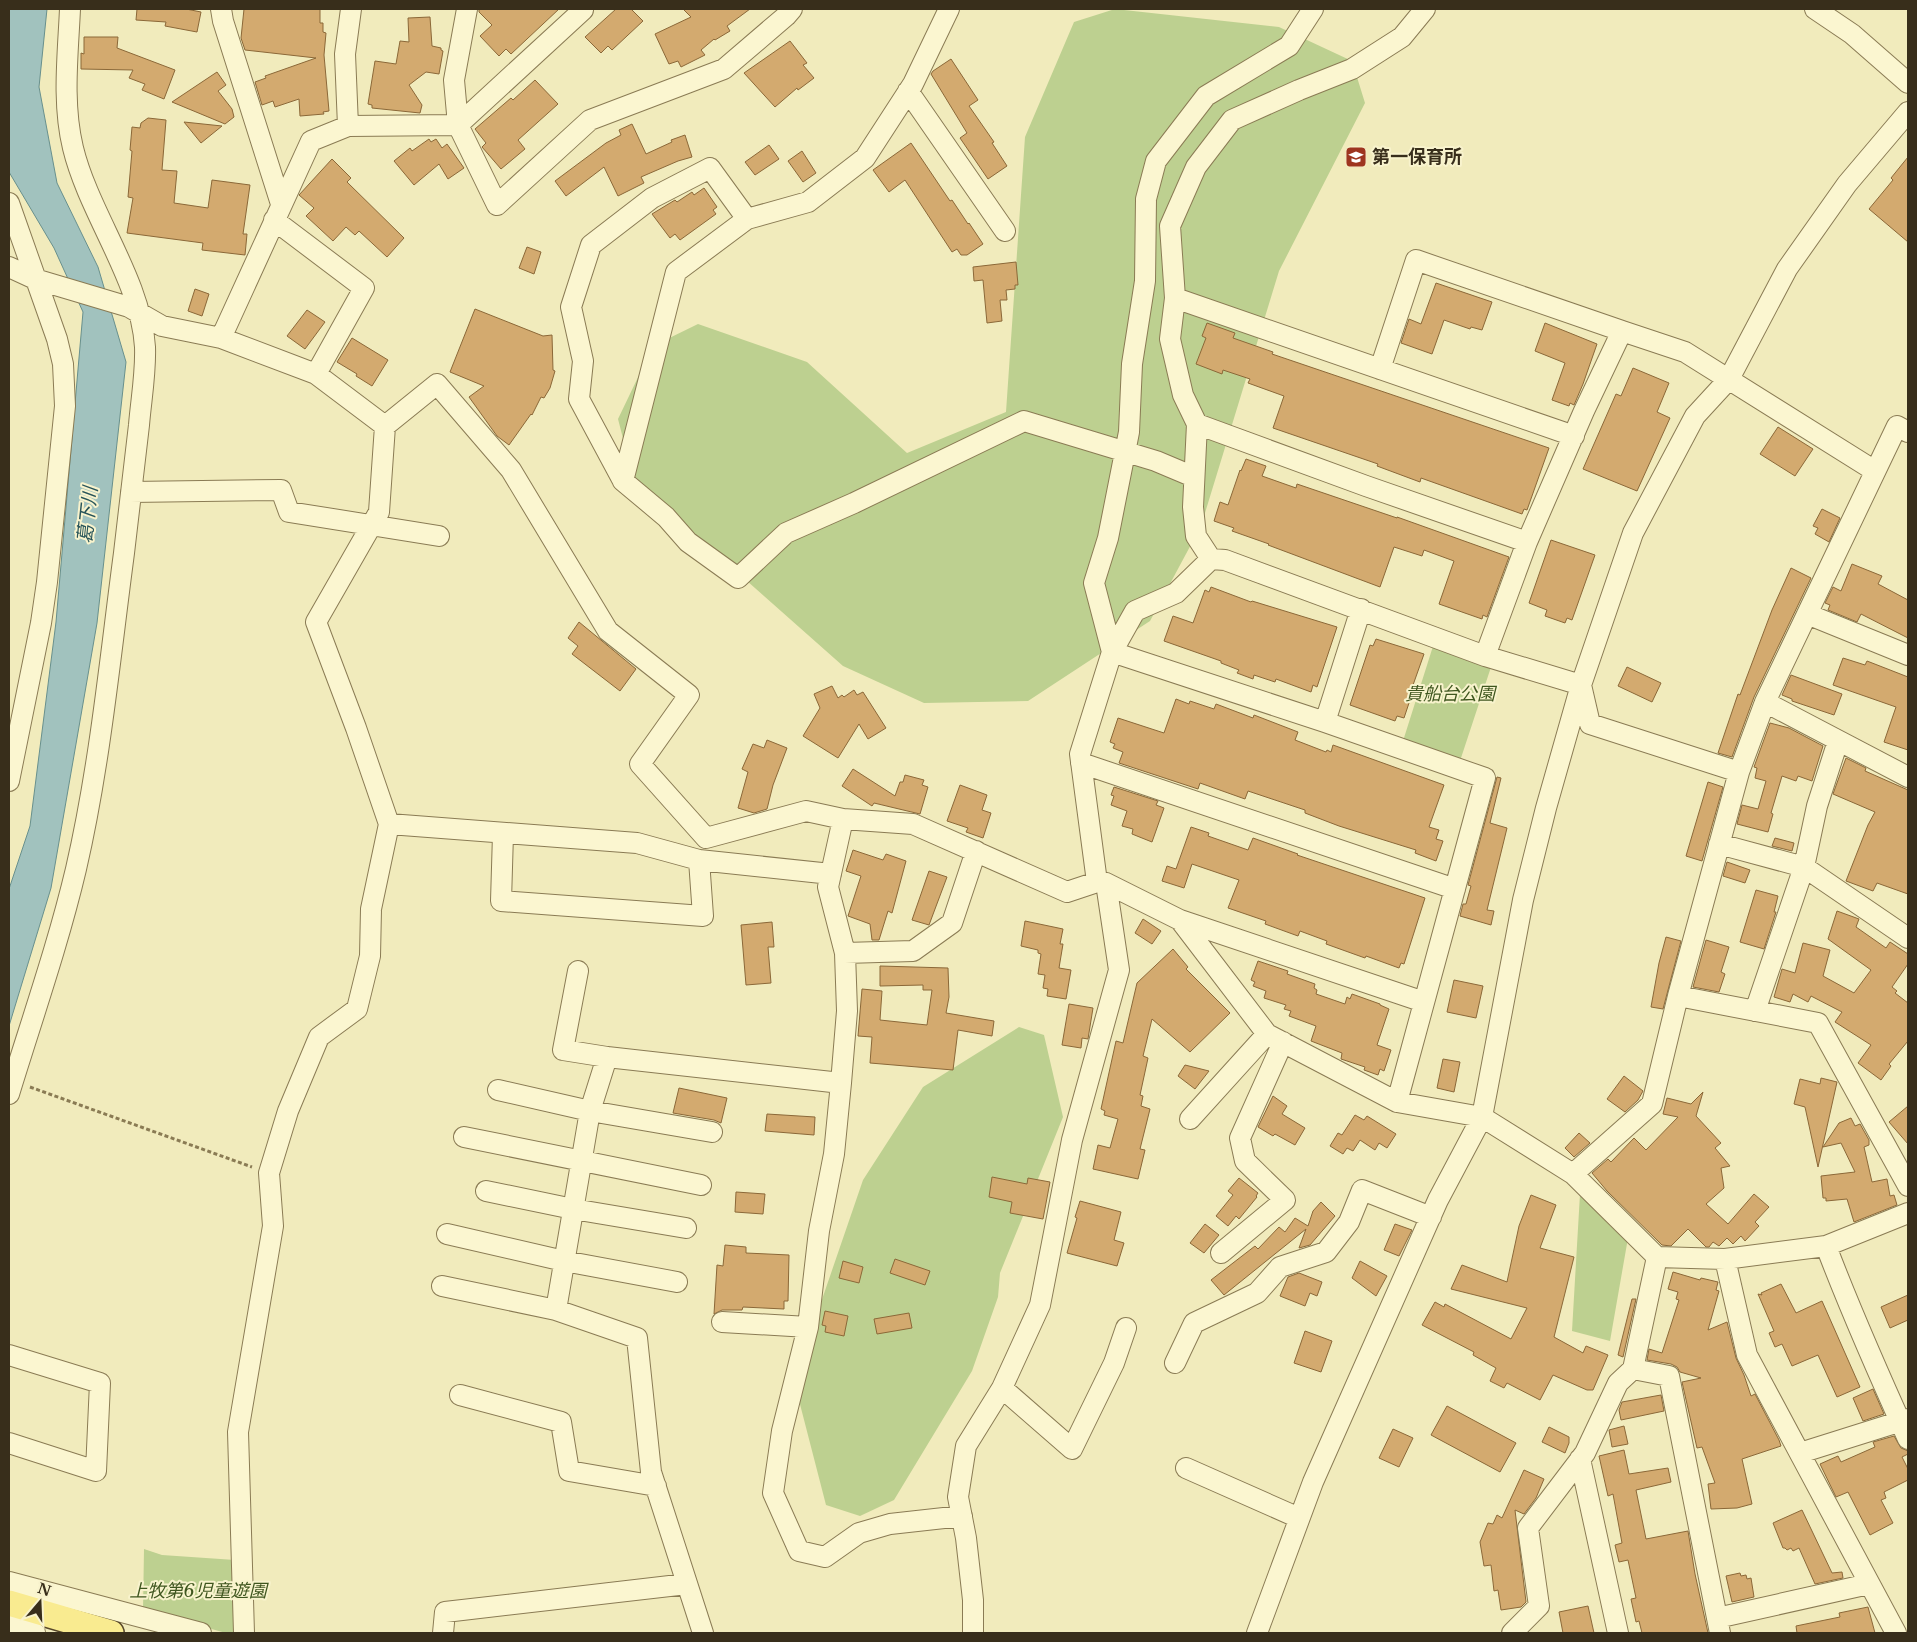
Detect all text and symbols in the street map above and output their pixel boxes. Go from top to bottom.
school or university icon: 第一保育所 [1344,145,1368,169]
place label: 第一保育所 [1372,146,1462,168]
water label: 葛下川 [73,484,102,545]
park label: 貴船台公園 [1405,683,1498,705]
north arrow [15,1577,65,1627]
text: N [35,1579,53,1600]
park label: 上牧第6児童遊園 [129,1580,270,1602]

